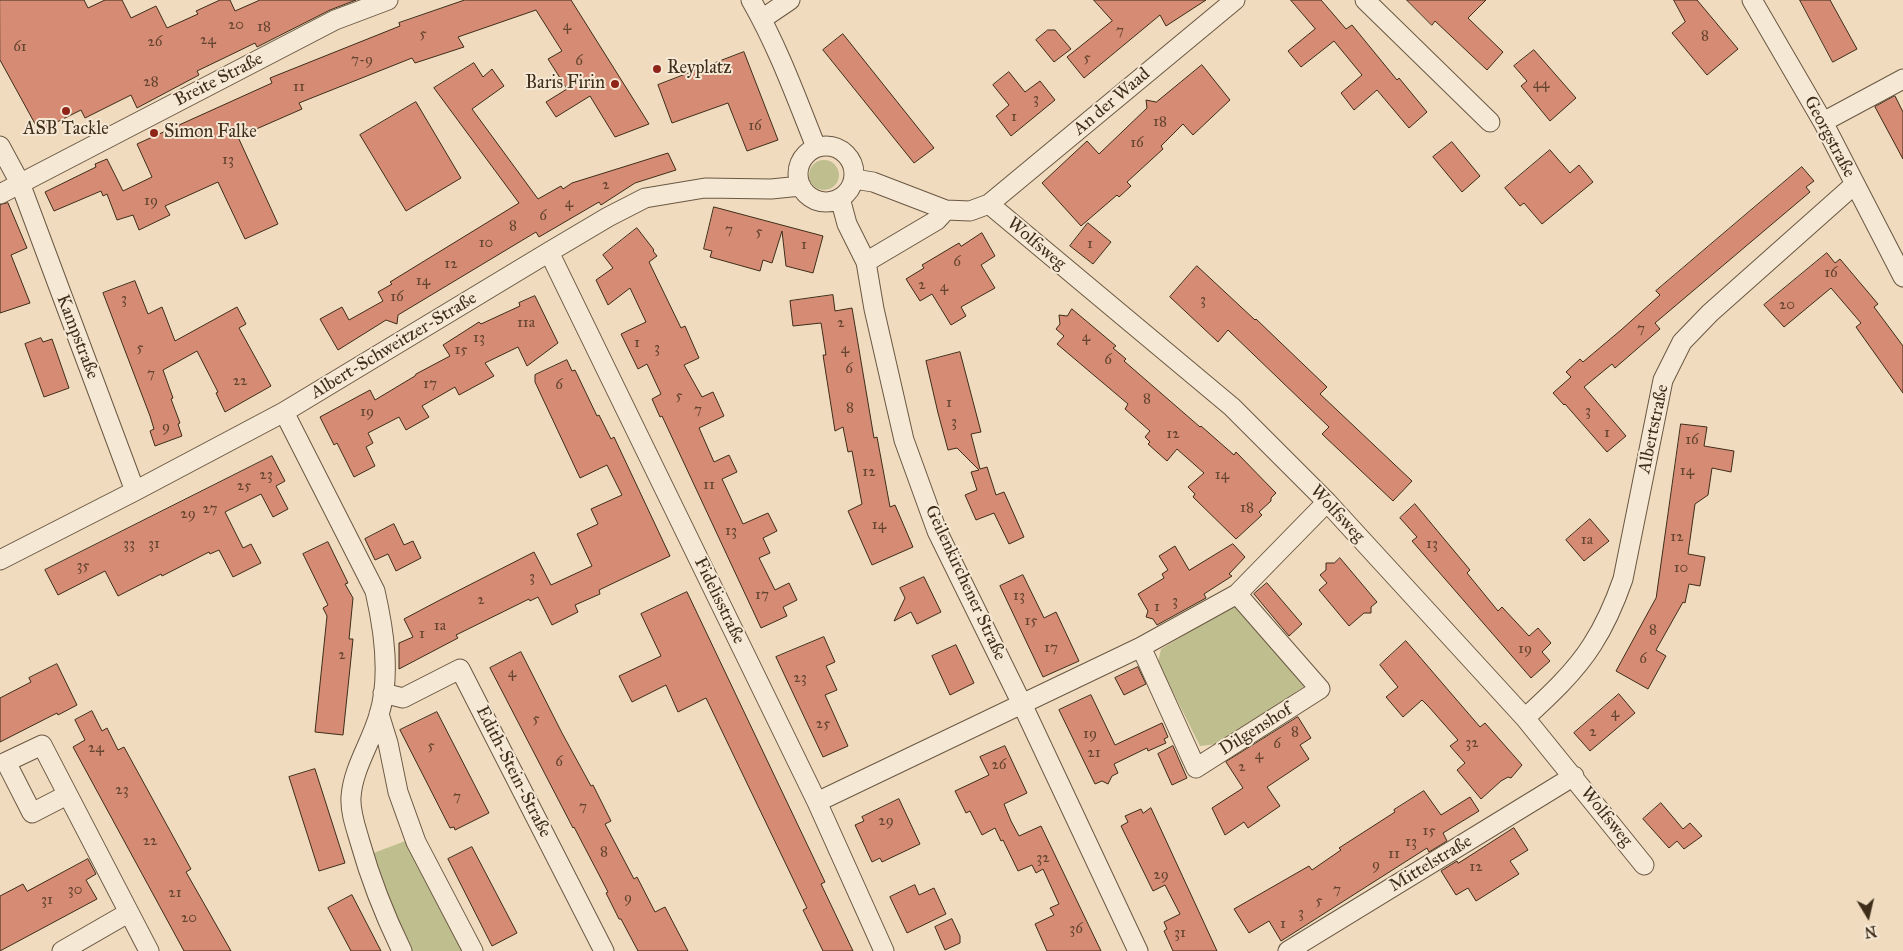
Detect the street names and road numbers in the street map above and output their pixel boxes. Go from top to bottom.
street label: Breite Straße [171,48,267,112]
street label: An der Waad [1069,64,1155,140]
street label: Georgstraße [1799,93,1859,181]
street label: Wolfsweg [1002,213,1070,275]
street label: Albert-Schweitzer-Straße [307,288,481,404]
street label: Kampstraße [51,292,103,382]
street label: Albertstraße [1634,383,1674,475]
street label: Wolfsweg [1305,481,1369,547]
street label: Geilenkirchener Straße [920,502,1010,664]
street label: Fidelisstraße [689,554,749,648]
street label: Dilgenshof [1216,699,1296,761]
street label: Edith-Stein-Straße [471,703,555,841]
street label: Wolfsweg [1575,783,1637,851]
street label: Mittelstraße [1386,831,1476,897]

